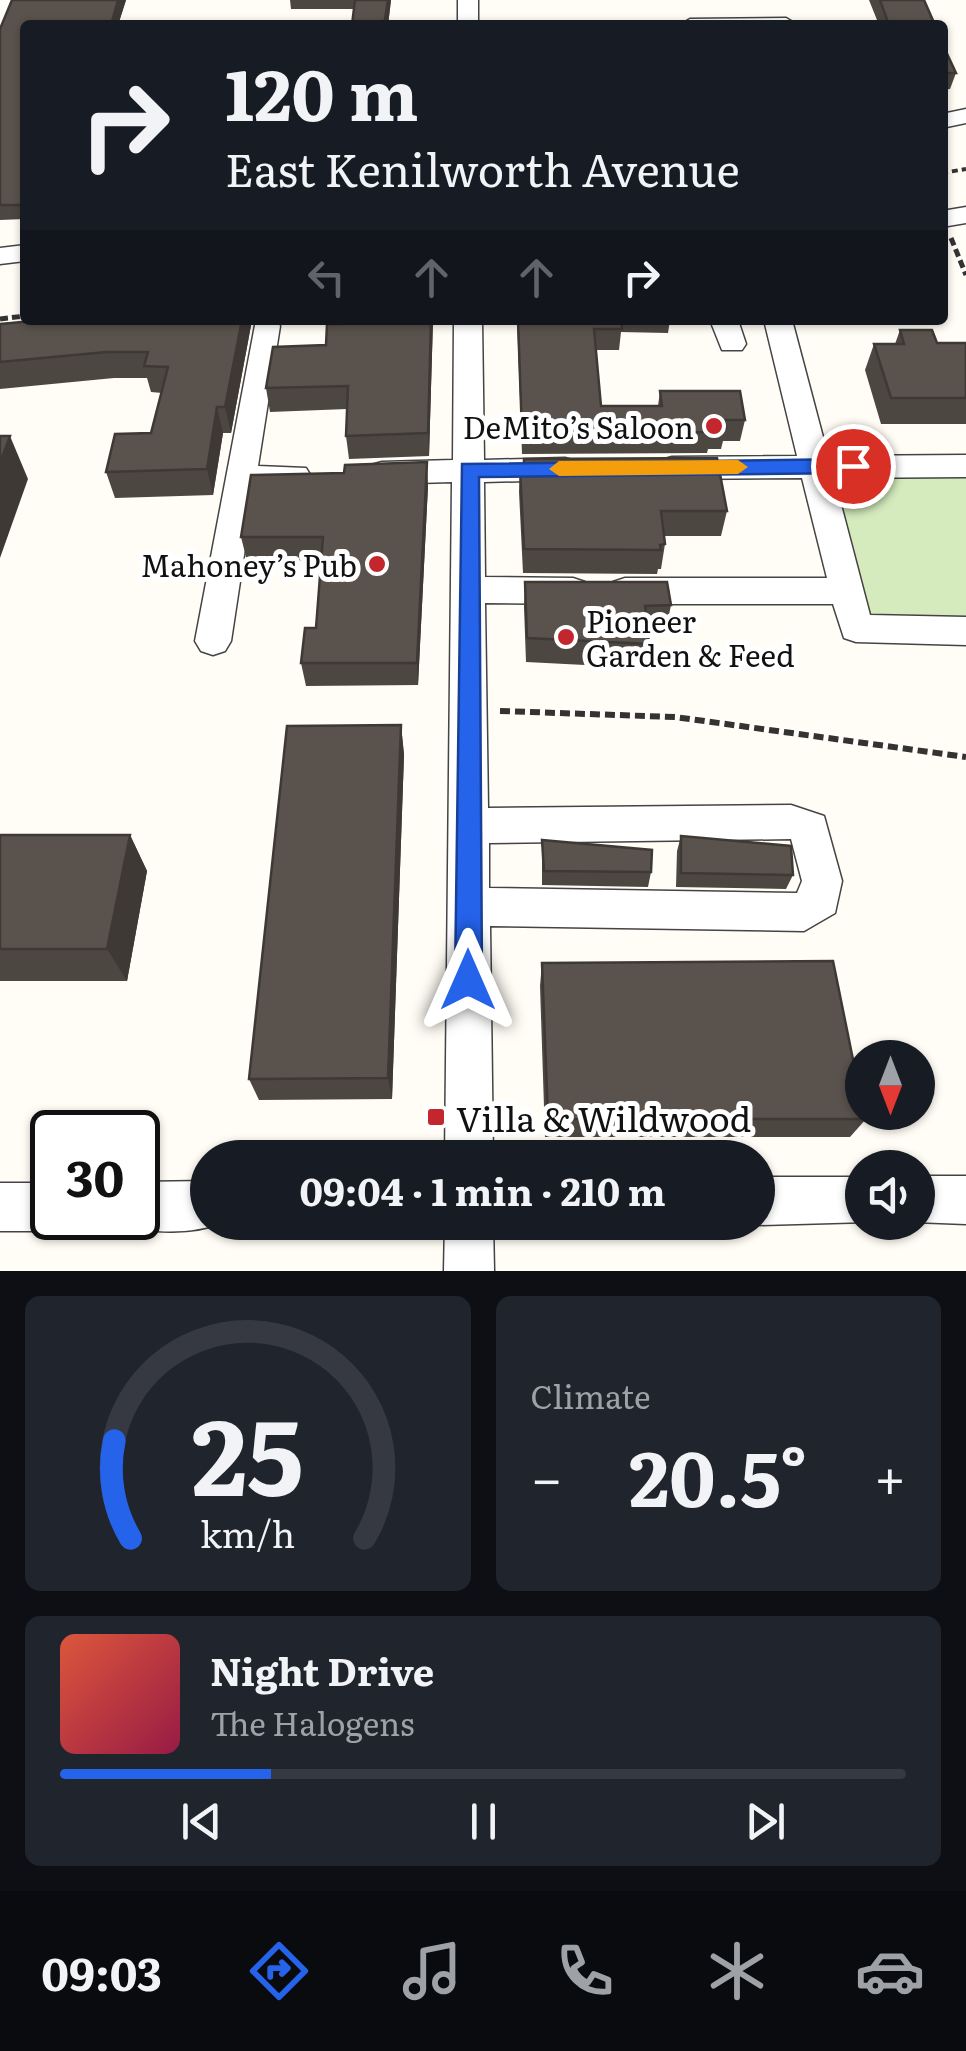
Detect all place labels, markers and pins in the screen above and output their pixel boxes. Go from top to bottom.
place label: DeMito’s Saloon [463,404,694,448]
marker: DeMito’s Saloon [703,415,725,437]
pin [811,424,896,509]
place label: Mahoney’s Pub [141,542,357,586]
marker: Mahoney’s Pub [366,553,388,575]
place label: Pioneer Garden & Feed [586,598,795,676]
marker: Pioneer Garden & Feed [555,626,577,648]
place label: Villa & Wildwood [456,1091,751,1143]
marker: Villa & Wildwood [425,1106,447,1128]

